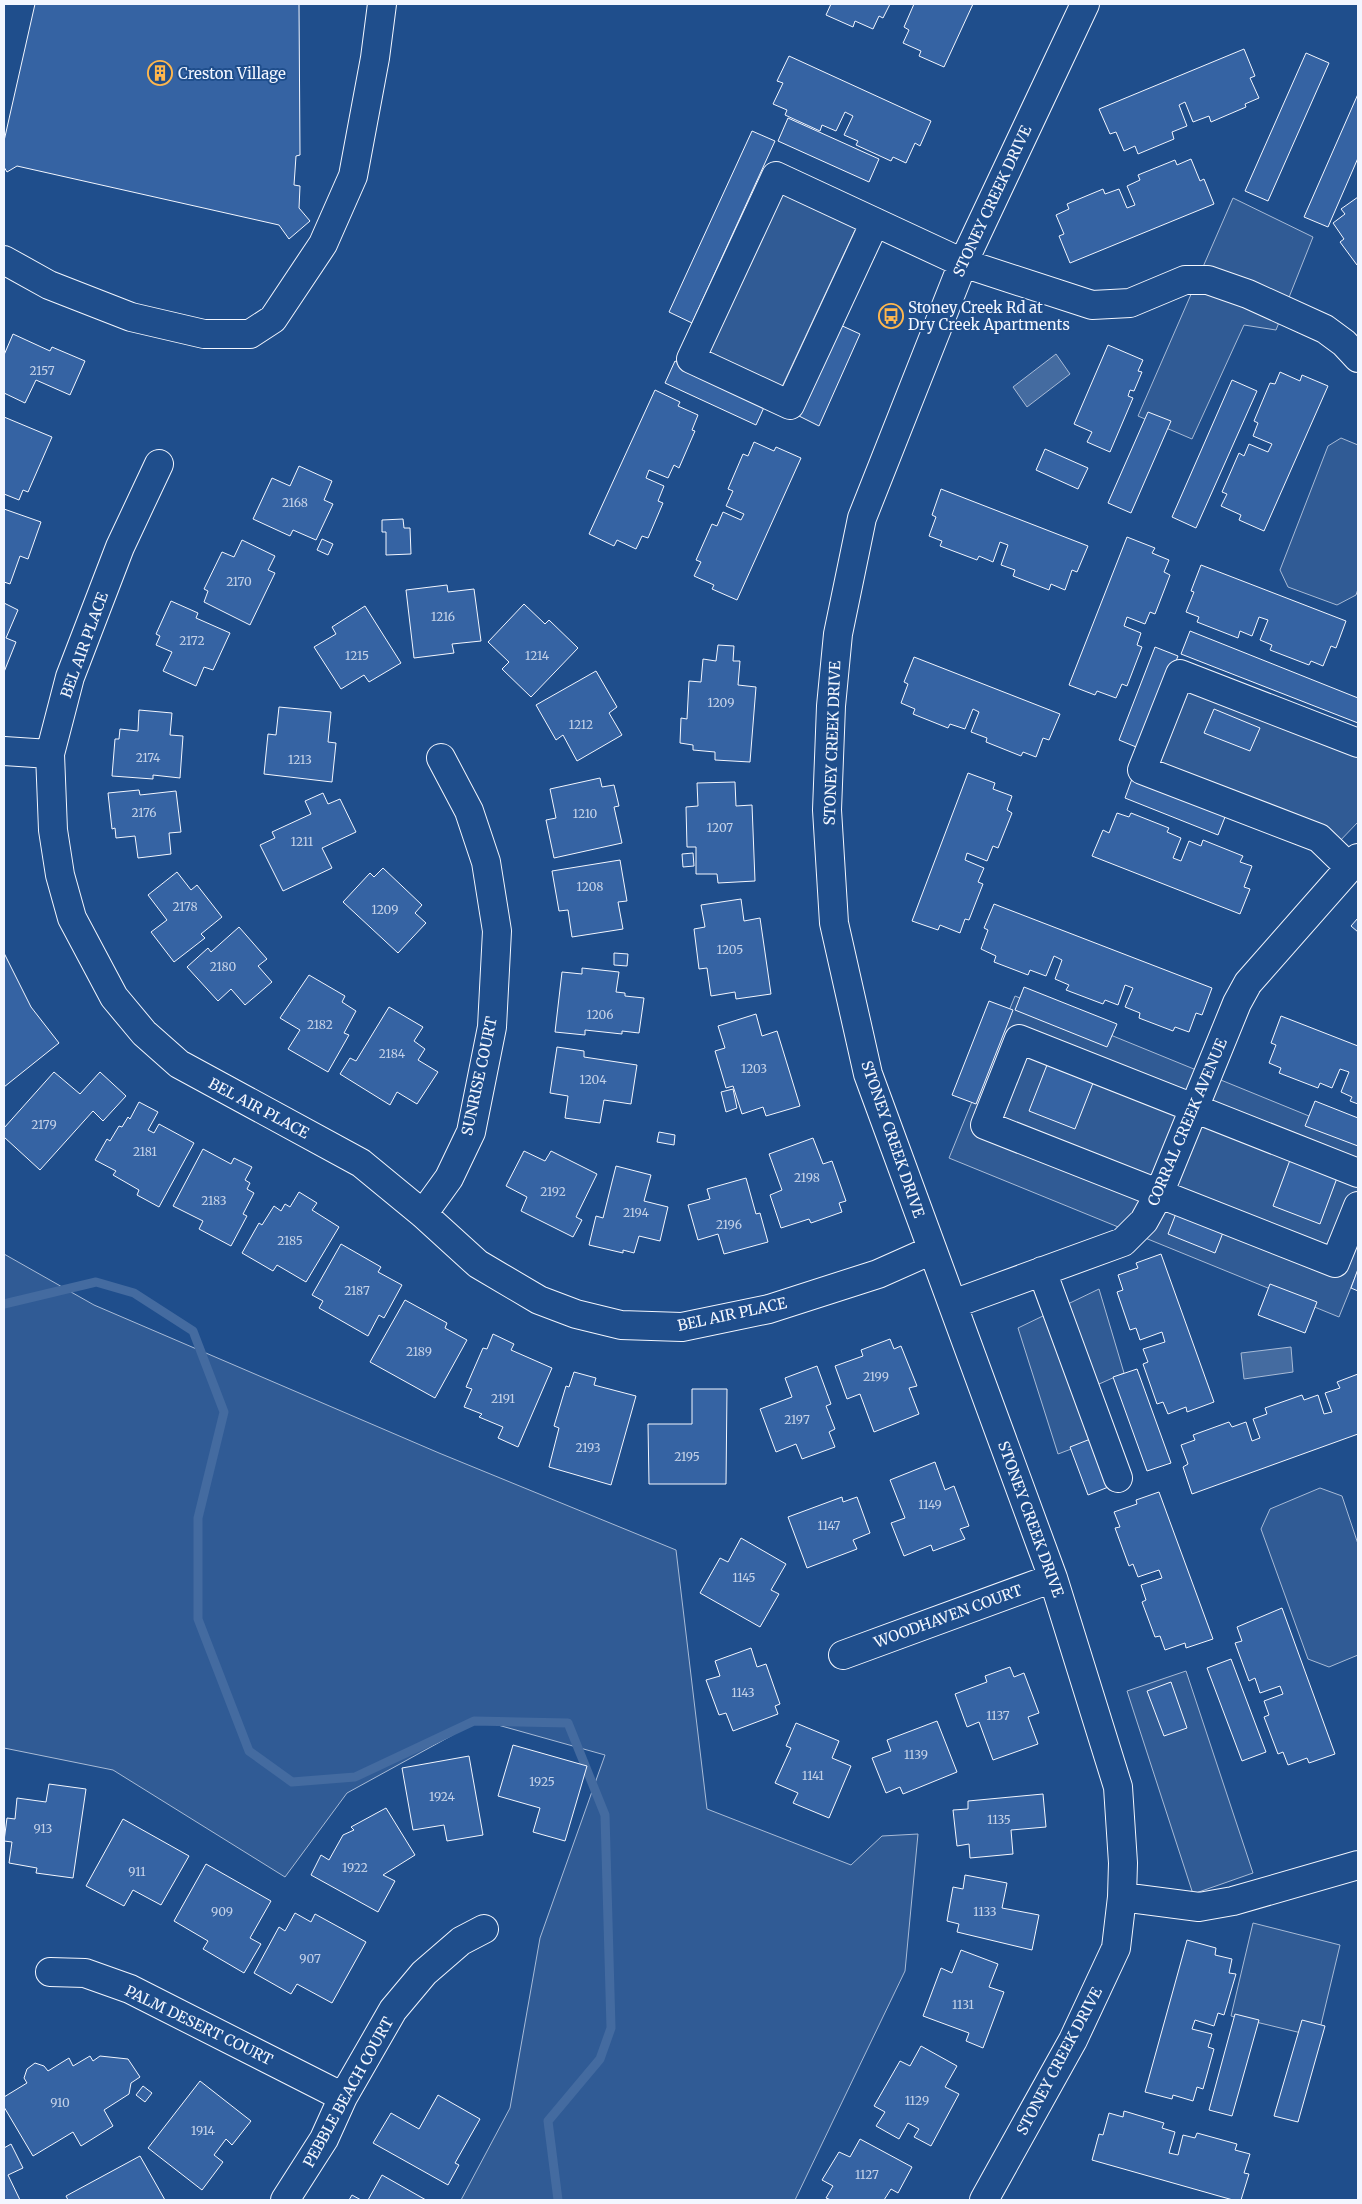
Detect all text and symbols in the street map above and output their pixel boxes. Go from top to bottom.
building icon: Creston Village [147,60,173,86]
place label: Creston Village [178,64,286,83]
street label: STONEY CREEK DRIVE [949,122,1036,280]
place label: Stoney Creek Rd at Dry Creek Apartments [908,298,1070,334]
bus stop icon: Stoney Creek Rd at Dry Creek Apartments [878,303,904,329]
house number: 2157 [29,363,55,378]
house number: 2168 [282,495,308,510]
house number: 2170 [226,574,252,589]
street label: BEL AIR PLACE [56,589,112,700]
house number: 1216 [431,609,455,624]
house number: 2172 [179,633,205,648]
house number: 1215 [345,648,369,663]
house number: 1214 [525,648,550,663]
street label: STONEY CREEK DRIVE [820,660,844,826]
house number: 1209 [707,695,735,710]
house number: 1212 [569,717,593,732]
house number: 2174 [136,750,161,765]
house number: 1213 [288,752,312,767]
house number: 2176 [132,805,156,820]
house number: 1210 [573,806,598,821]
house number: 1207 [707,820,733,835]
house number: 1211 [291,834,314,849]
house number: 1208 [577,879,604,894]
house number: 2178 [172,899,198,914]
house number: 1209 [371,902,399,917]
house number: 1205 [717,942,743,957]
house number: 2180 [210,959,237,974]
house number: 1206 [586,1007,614,1022]
street label: SUNRISE COURT [457,1014,501,1137]
house number: 2182 [307,1017,333,1032]
street label: CORRAL CREEK AVENUE [1143,1035,1231,1209]
house number: 2184 [379,1046,406,1061]
street label: STONEY CREEK DRIVE [857,1058,929,1220]
house number: 1203 [741,1061,767,1076]
house number: 1204 [579,1072,607,1087]
street label: BEL AIR PLACE [205,1074,313,1143]
house number: 2179 [31,1117,57,1132]
house number: 2181 [133,1144,158,1159]
house number: 2198 [794,1170,820,1185]
house number: 2192 [540,1184,566,1199]
house number: 2183 [201,1193,227,1208]
house number: 2194 [623,1205,650,1220]
house number: 2196 [716,1217,742,1232]
house number: 2185 [277,1233,303,1248]
house number: 2187 [344,1283,370,1298]
street label: BEL AIR PLACE [676,1293,789,1335]
house number: 2189 [406,1344,432,1359]
house number: 2199 [863,1369,889,1384]
house number: 2191 [491,1391,515,1406]
house number: 2197 [784,1412,810,1427]
street label: STONEY CREEK DRIVE [994,1438,1068,1600]
house number: 2193 [575,1440,601,1455]
house number: 2195 [674,1449,700,1464]
house number: 1149 [918,1497,942,1512]
house number: 1147 [818,1518,841,1533]
house number: 1145 [732,1570,756,1585]
street label: WOODHAVEN COURT [870,1580,1025,1652]
house number: 1143 [731,1685,755,1700]
house number: 1137 [986,1708,1010,1723]
house number: 1139 [904,1747,928,1762]
house number: 1141 [802,1768,824,1783]
house number: 1925 [529,1774,555,1789]
house number: 1924 [429,1789,456,1804]
house number: 1135 [987,1812,1011,1827]
house number: 913 [34,1821,53,1836]
house number: 1922 [342,1860,368,1875]
house number: 911 [128,1864,146,1879]
house number: 909 [211,1904,233,1919]
house number: 1133 [973,1904,997,1919]
house number: 907 [299,1951,321,1966]
street label: PALM DESERT COURT [122,1981,277,2069]
street label: STONEY CREEK DRIVE [1012,1983,1106,2138]
house number: 1131 [952,1997,975,2012]
street label: PEBBLE BEACH COURT [299,2013,397,2170]
house number: 1129 [905,2093,929,2108]
house number: 910 [50,2095,70,2110]
house number: 1914 [191,2123,216,2138]
house number: 1127 [855,2167,879,2182]

